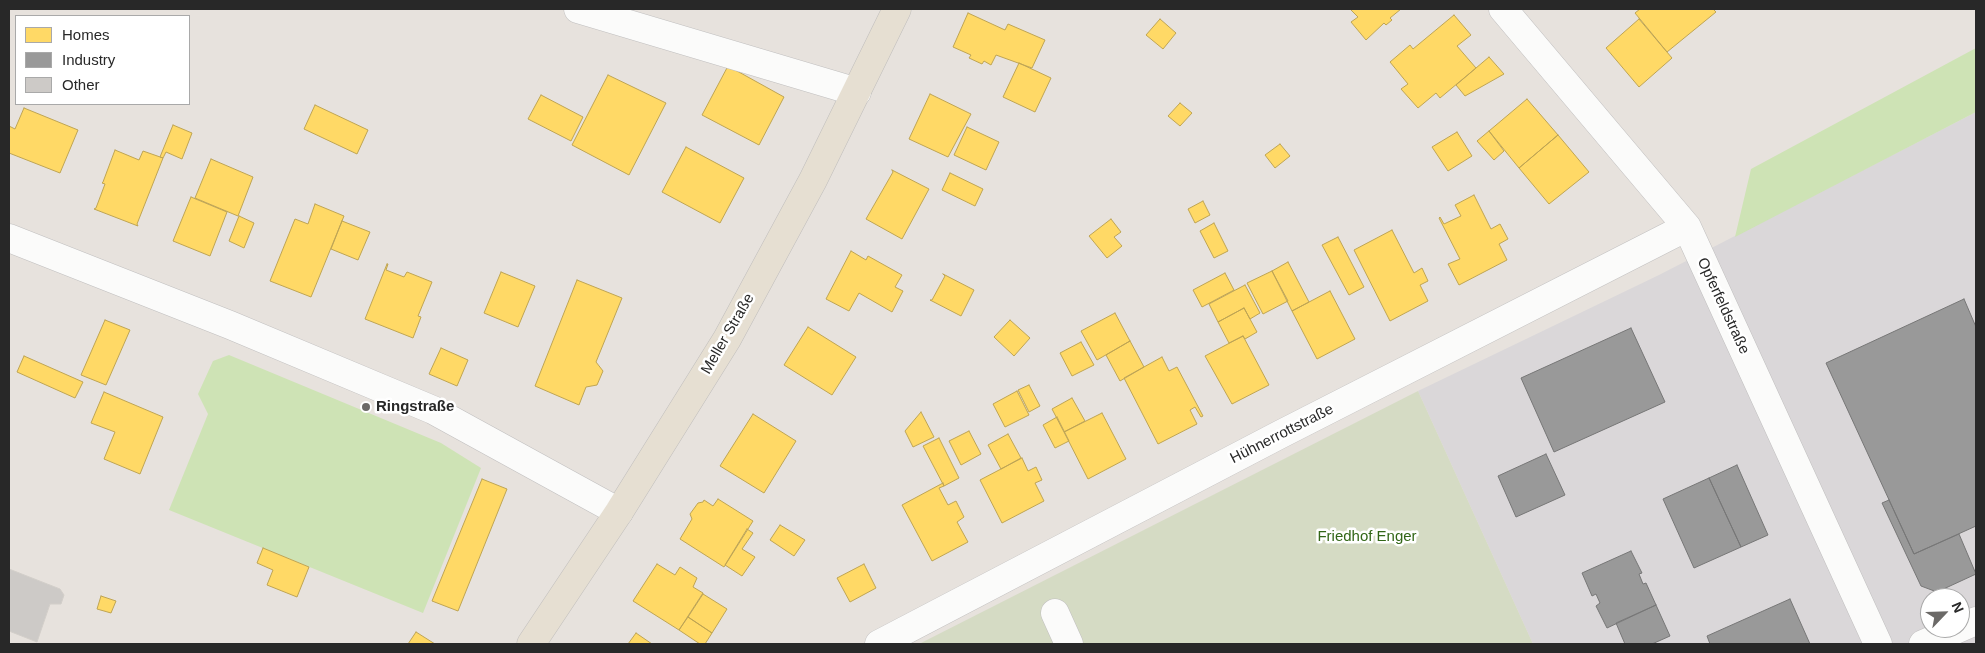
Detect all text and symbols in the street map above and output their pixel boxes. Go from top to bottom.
legend [15,15,190,105]
text: Homes [62,26,110,43]
text: Industry [62,51,115,68]
text: Other [62,76,100,93]
street label: Opferfeldstraße [1693,255,1753,357]
street label: Meller Straße [698,291,758,377]
place label: Ringstraße [376,398,454,416]
street label: Hühnerrottstraße [1227,400,1337,468]
marker: Ringstraße [360,401,372,413]
park label: Friedhof Enger [1317,528,1417,546]
north arrow [1920,588,1970,638]
text: N [1948,599,1967,615]

